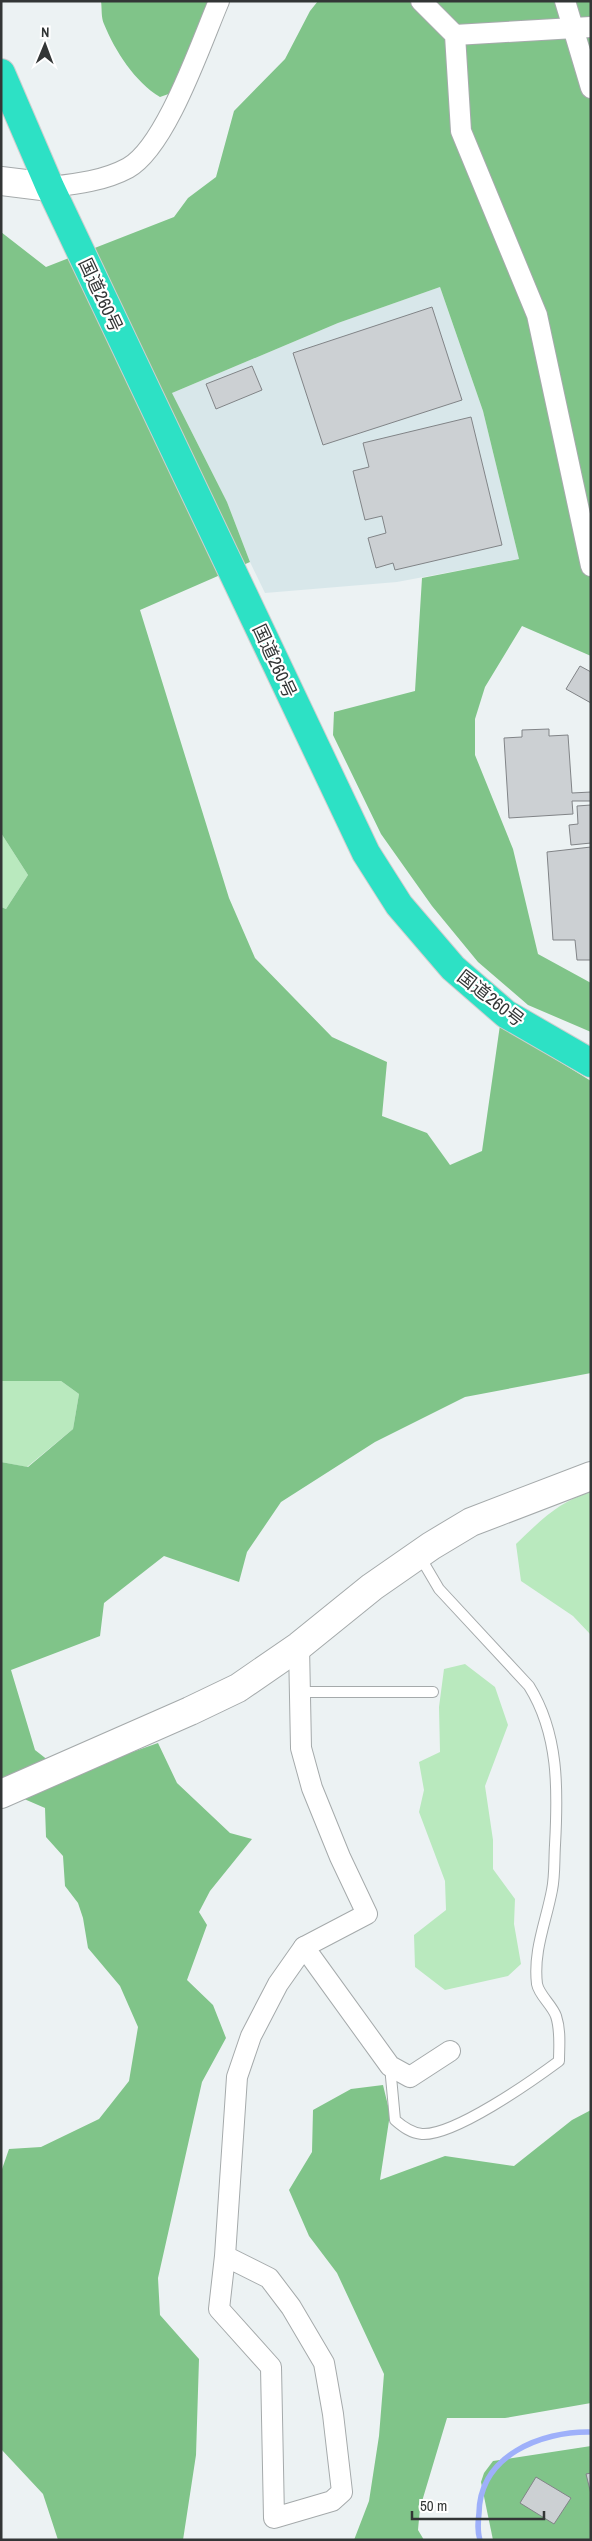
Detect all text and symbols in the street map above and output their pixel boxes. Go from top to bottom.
north arrow [20,20,70,70]
text: N [41,23,50,41]
street label: 国道260号 [73,254,129,336]
street label: 国道260号 [247,620,303,702]
street label: 国道260号 [452,964,530,1032]
scale bar [412,2488,544,2520]
text: 50 m [420,2495,447,2516]

